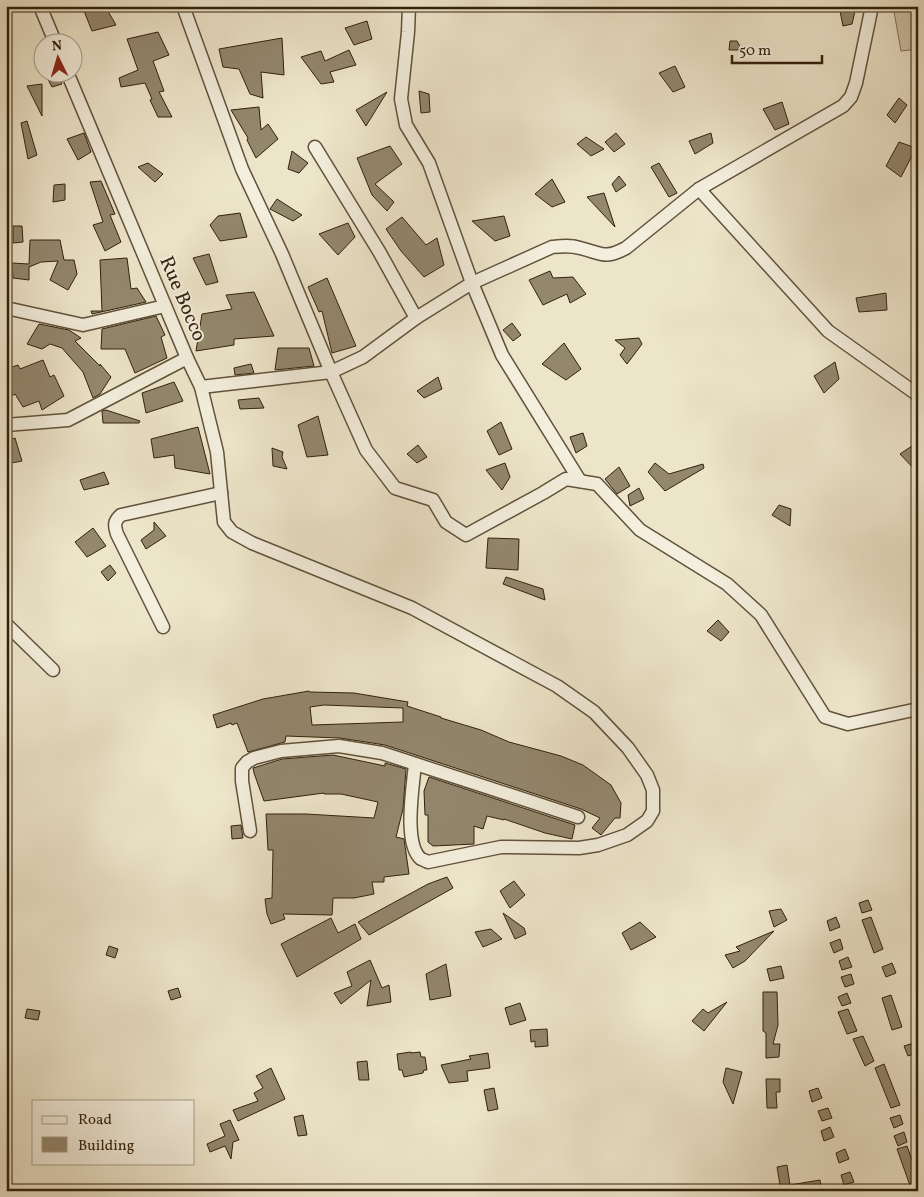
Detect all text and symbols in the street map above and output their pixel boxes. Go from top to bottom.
north arrow [32,32,82,82]
scale bar [732,32,822,64]
text: N [51,37,63,56]
text: 50 m [739,41,771,62]
street label: Rue Bocco [152,252,212,346]
legend [32,1100,195,1164]
text: Road [78,1110,112,1131]
text: Building [78,1136,135,1157]

